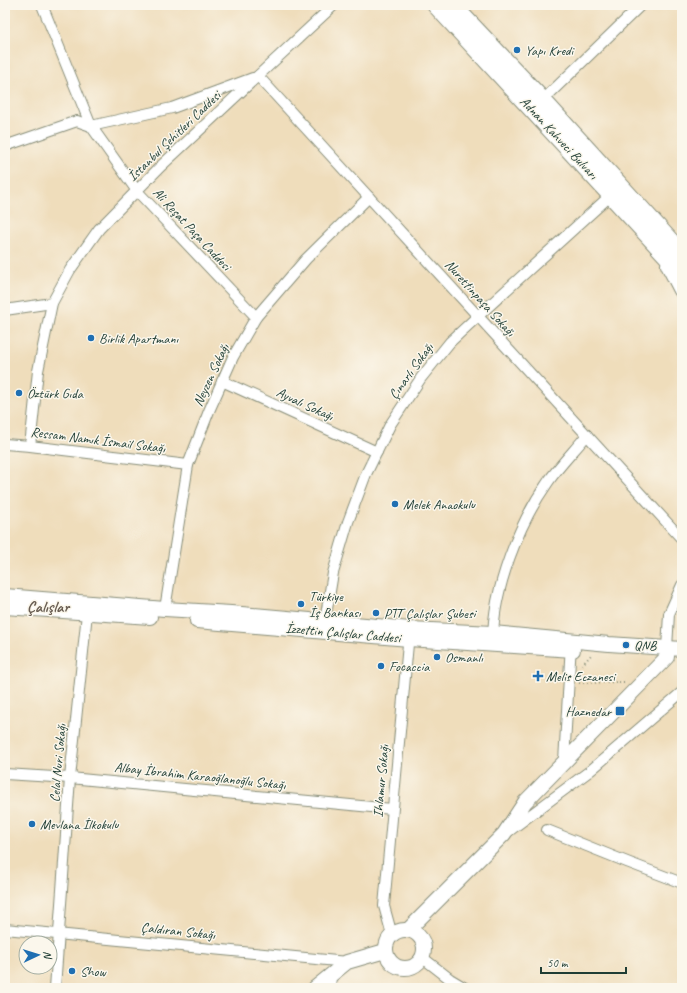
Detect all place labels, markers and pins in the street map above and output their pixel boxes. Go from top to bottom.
place label: Yapı Kredi [525,42,576,59]
marker: Yapı Kredi [512,45,522,55]
place label: Birlik Apartmanı [99,330,180,347]
marker: Birlik Apartmanı [86,333,96,343]
place label: Öztürk Gıda [27,385,84,402]
marker: Öztürk Gıda [14,388,24,398]
place label: Melek Anaokulu [403,496,476,513]
marker: Melek Anaokulu [390,499,400,509]
place label: Türkiye İş Bankası [309,588,362,621]
marker: Türkiye İş Bankası [296,599,306,609]
place label: PTT Çalışlar Şubesi [384,605,478,622]
marker: PTT Çalışlar Şubesi [371,608,381,618]
place label: QNB [634,637,658,654]
marker: QNB [621,640,631,650]
place label: Osmanlı [445,649,484,666]
marker: Osmanlı [432,652,442,662]
place label: Focaccia [389,658,430,675]
marker: Focaccia [376,661,386,671]
place label: Melis Eczanesi [546,668,617,685]
marker: Melis Eczanesi [533,671,543,681]
place label: Haznedar [565,703,613,720]
marker: Haznedar [614,705,626,717]
place label: Mevlana İlkokulu [40,816,119,833]
marker: Mevlana İlkokulu [27,819,37,829]
place label: Show [80,963,108,980]
marker: Show [67,966,77,976]

